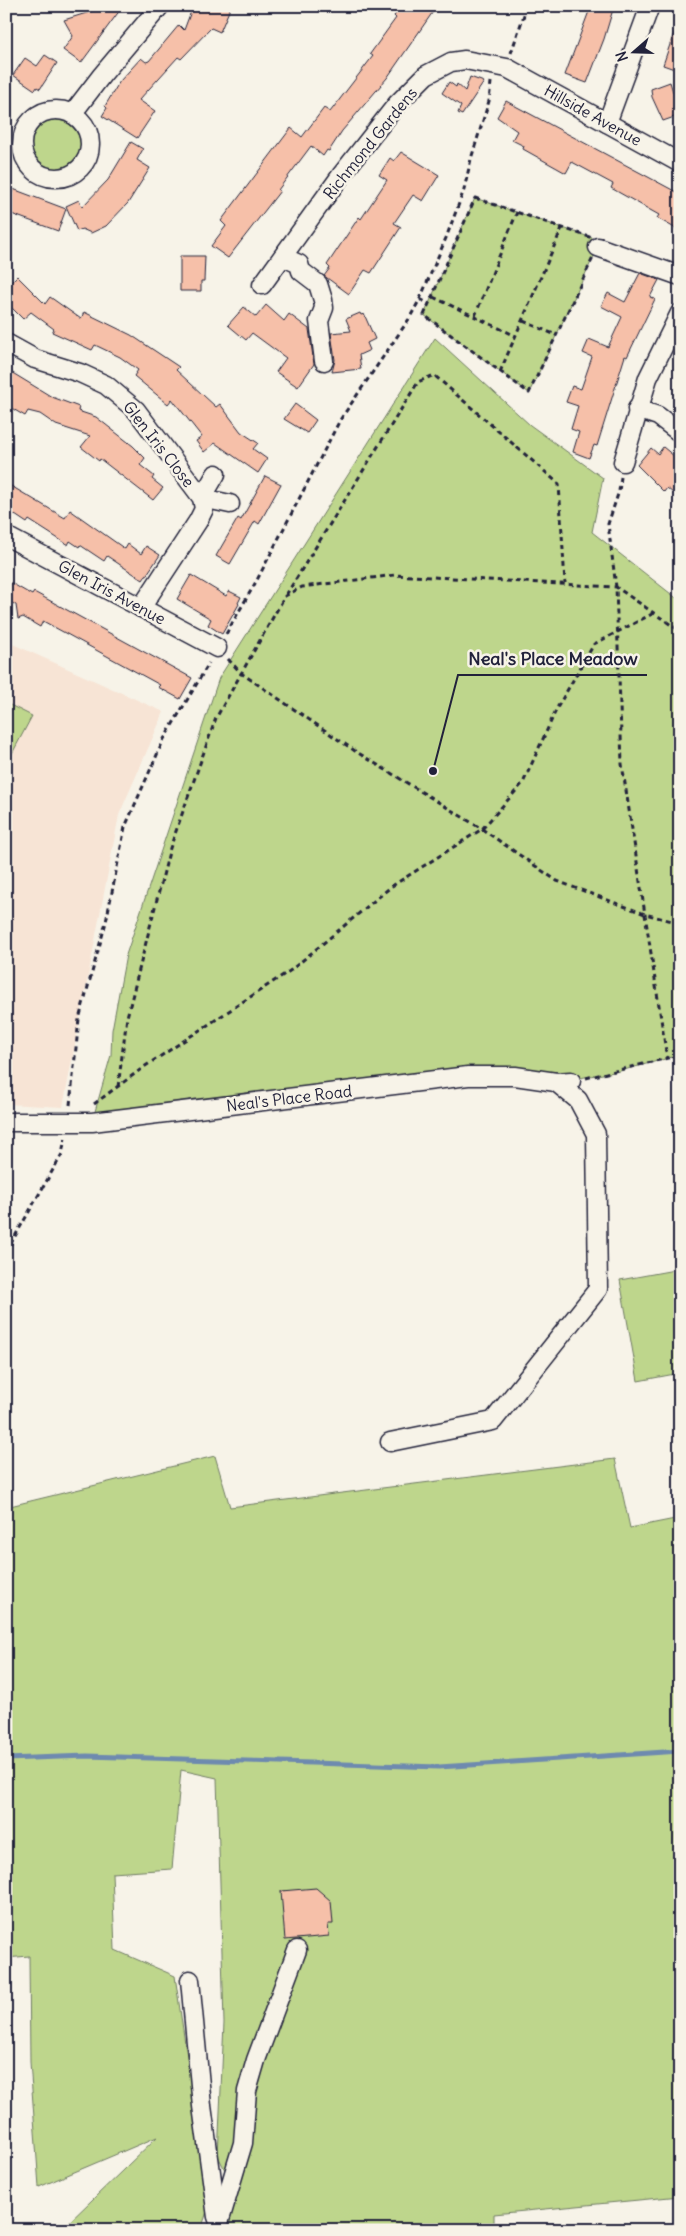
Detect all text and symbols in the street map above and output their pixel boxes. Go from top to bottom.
north arrow [608,28,658,78]
text: N [612,49,632,64]
street label: Hillside Avenue [541,80,645,150]
street label: Richmond Gardens [319,83,421,203]
street label: Glen Iris Close [119,397,199,491]
street label: Glen Iris Avenue [55,555,169,629]
callout: Neal's Place Meadow [458,642,647,675]
text: Neal's Place Meadow [468,647,638,670]
street label: Neal's Place Road [225,1080,353,1116]

